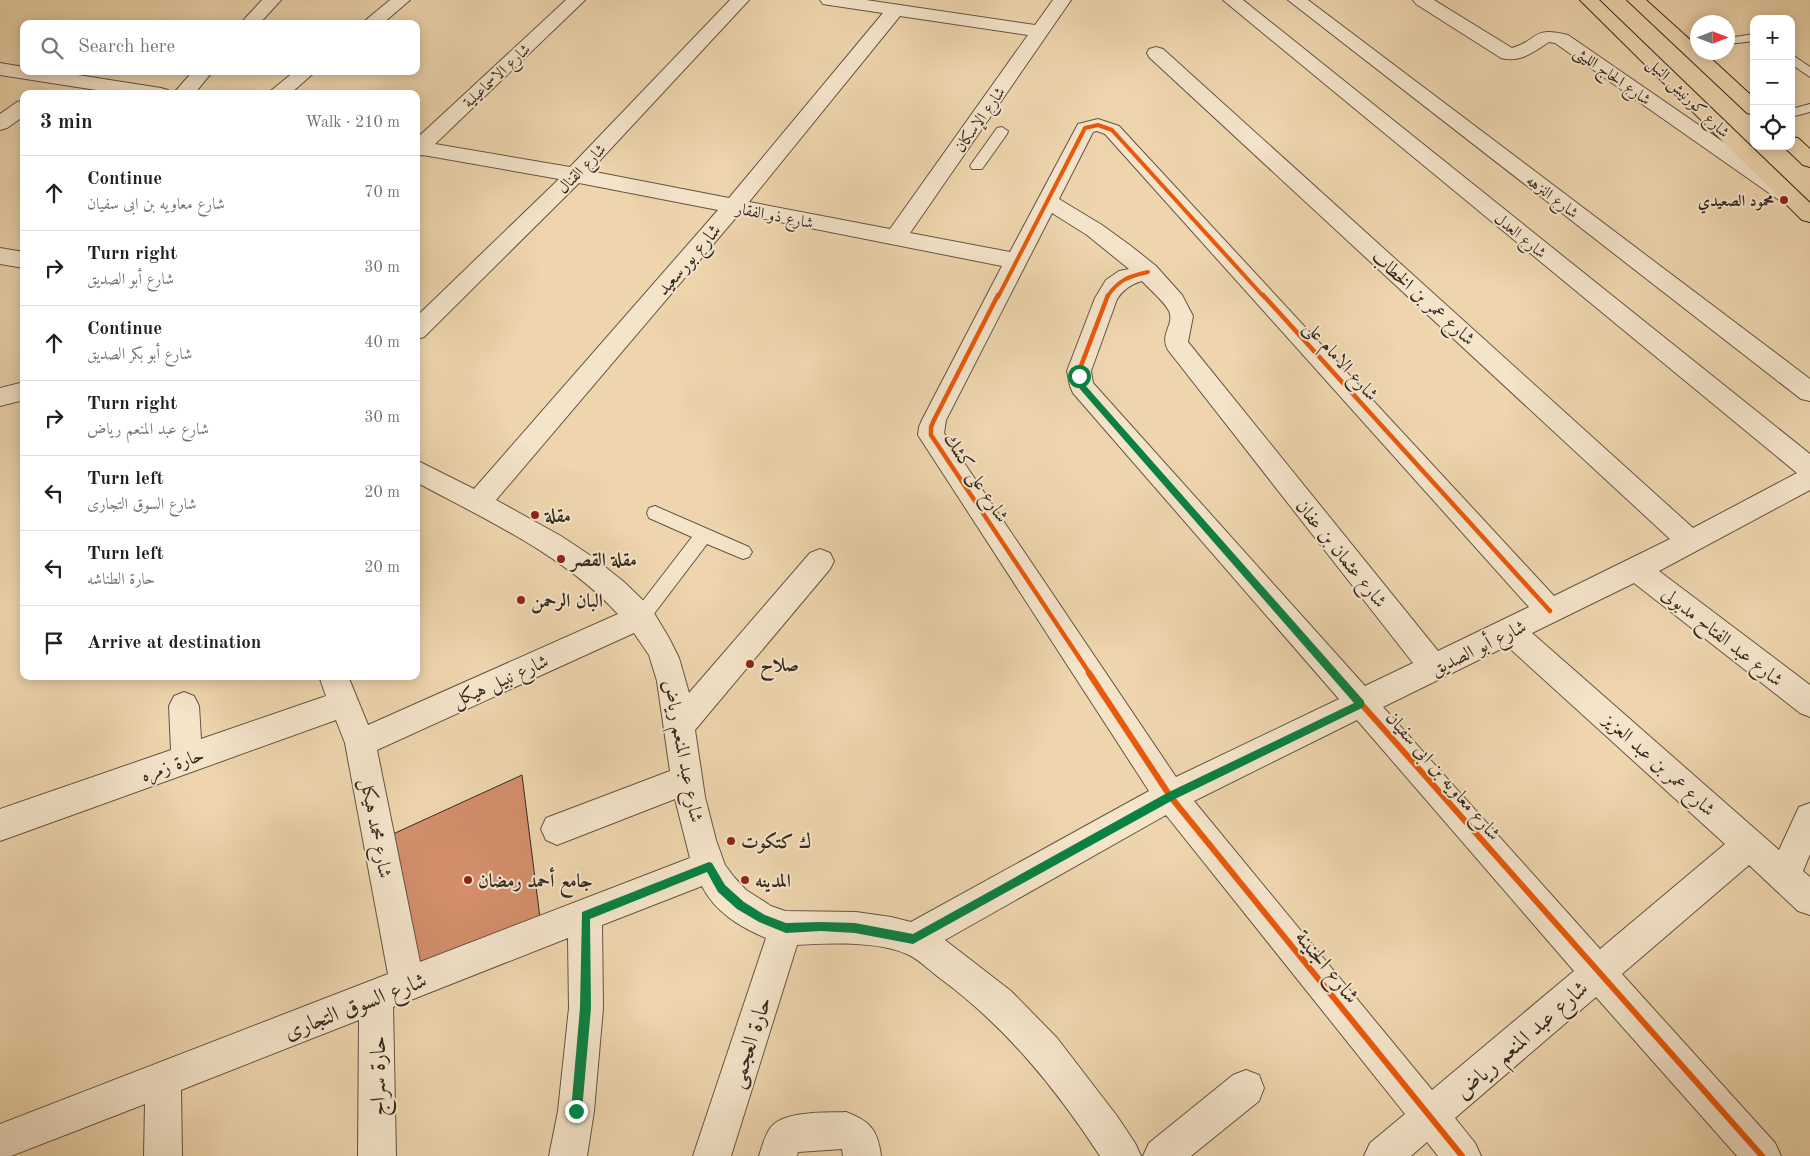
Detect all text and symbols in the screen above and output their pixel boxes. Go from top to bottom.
north arrow [1690,15,1735,60]
map controls [1750,15,1795,150]
button: + [1750,15,1795,60]
search box [20,20,420,75]
icon: search [38,34,66,62]
text: Search here [78,38,175,57]
street label: شارع الاسماعيلية [461,41,537,114]
street label: شارع الحاج الليثى [1568,44,1653,113]
street label: شارع كورنيش النيل [1641,55,1733,144]
button: − [1750,60,1795,105]
street label: شارع الإسكان [951,83,1012,158]
button: locate [1750,105,1795,150]
text: 3 min [40,112,93,133]
text: Walk · 210 m [305,115,400,131]
street label: شارع القنال [555,142,613,200]
text: Continue [87,170,162,189]
street label: شارع النزهه [1520,173,1581,225]
icon: ahead [40,179,68,207]
text: 70 m [364,185,400,201]
place label: محمود الصعيدي [1698,193,1774,214]
marker: محمود الصعيدي [1778,194,1790,206]
text: شارع معاويه بن ابى سفيان [87,197,225,213]
street label: شارع ذو الفقار [732,201,815,236]
street label: شارع العدل [1488,211,1549,265]
street label: شارع بورسعيد [654,221,729,302]
text: Turn right [87,245,177,264]
street label: شارع عمر بن الخطاب [1364,248,1478,353]
icon: right [40,254,68,282]
text: 30 m [364,260,400,276]
text: شارع أبو الصديق [87,272,174,288]
street label: شارع الامام على [1296,318,1381,409]
text: Continue [87,320,162,339]
icon: ahead [40,329,68,357]
text: 40 m [364,335,400,351]
text: شارع أبو بكر الصديق [87,347,192,363]
route start [1068,365,1091,388]
text: Turn right [87,395,177,414]
icon: right [40,404,68,432]
text: 30 m [364,410,400,426]
text: شارع عبد المنعم رياض [87,422,209,438]
street label: شارع على كشك [936,430,1012,529]
text: Turn left [87,470,164,489]
icon: left [40,479,68,507]
text: 20 m [364,485,400,501]
text: شارع السوق التجارى [87,497,197,513]
street label: شارع عثمان بن عفان [1288,497,1389,614]
place label: مقلة [544,507,571,527]
marker: مقلة [529,509,541,521]
text: Turn left [87,545,164,564]
place label: مقلة القصر [569,551,637,572]
marker: مقلة القصر [555,553,567,565]
icon: left [40,554,68,582]
text: 20 m [364,560,400,576]
text: حارة الطناشه [87,572,155,588]
street label: شارع عبد الفتاح مدبولى [1654,585,1786,696]
place label: البان الرحمن [531,592,603,614]
marker: البان الرحمن [515,594,527,606]
street label: شارع أبو الصديق [1426,614,1532,684]
icon: arrive [40,629,68,657]
text: Arrive at destination [87,634,261,653]
street label: شارع نبيل هيكل [449,651,554,716]
place label: صلاح [760,656,799,682]
marker: صلاح [744,658,756,670]
street label: شارع عبد المنعم رياض [652,679,705,826]
street label: شارع معاويه بن ابى سفيان [1378,709,1503,847]
street label: شارع عمر بن عبد العزيز [1595,710,1718,824]
street label: حارة زمره [139,746,208,788]
street label: شارع محمد هيكل [352,777,395,881]
place label: ك كتكوت [741,831,811,854]
marker: ك كتكوت [725,835,737,847]
place label: جامع أحمد رمضان [478,867,592,898]
place label: المدينه [755,873,791,893]
marker: جامع أحمد رمضان [462,874,474,886]
marker: المدينه [739,874,751,886]
street label: شارع الجنينة [1286,926,1363,1012]
street label: شارع السوق التجارى [281,970,432,1050]
street label: شارع عبد المنعم رياض [1452,977,1598,1110]
street label: حارة العجمى [726,994,779,1092]
street label: حارة سراج [368,1036,397,1116]
route end [565,1100,588,1123]

